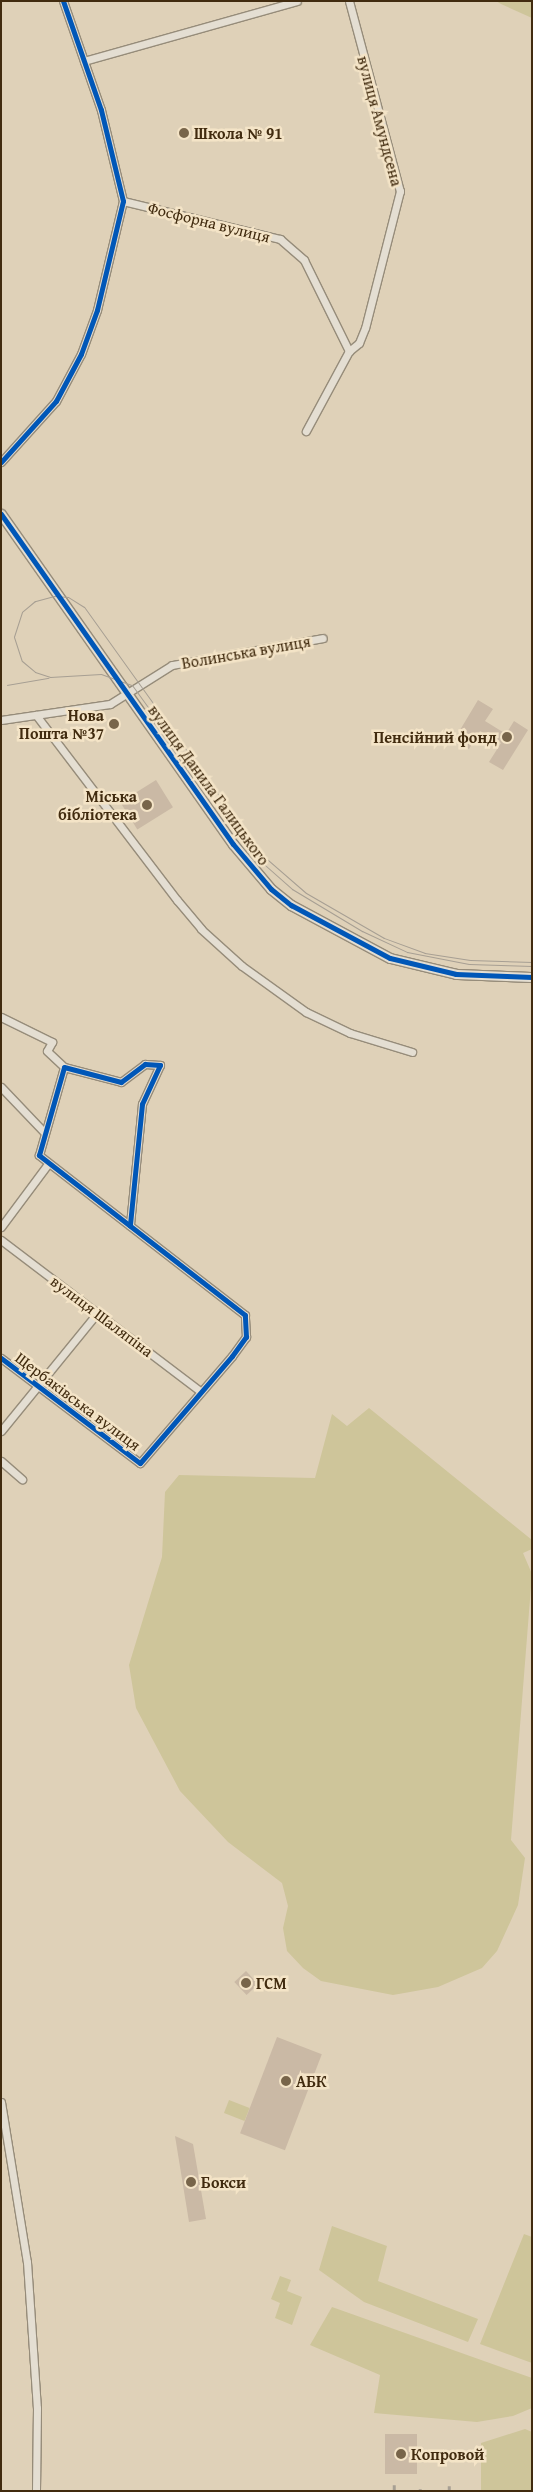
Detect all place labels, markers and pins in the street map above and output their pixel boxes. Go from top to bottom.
place label: Школа № 91 [194,123,283,143]
marker: Школа № 91 [178,127,190,139]
place label: Нова Пошта №37 [19,705,104,743]
marker: Нова Пошта №37 [108,718,120,730]
place label: Пенсійний фонд [373,727,497,747]
marker: Пенсійний фонд [501,731,513,743]
place label: Міська бібліотека [58,786,137,824]
marker: Міська бібліотека [141,799,153,811]
place label: ГСМ [256,1973,287,1993]
marker: ГСМ [240,1977,252,1989]
place label: АБК [296,2071,327,2091]
marker: АБК [280,2075,292,2087]
place label: Бокси [201,2172,246,2192]
marker: Бокси [185,2176,197,2188]
place label: Копровой [411,2444,484,2464]
marker: Копровой [395,2448,407,2460]

